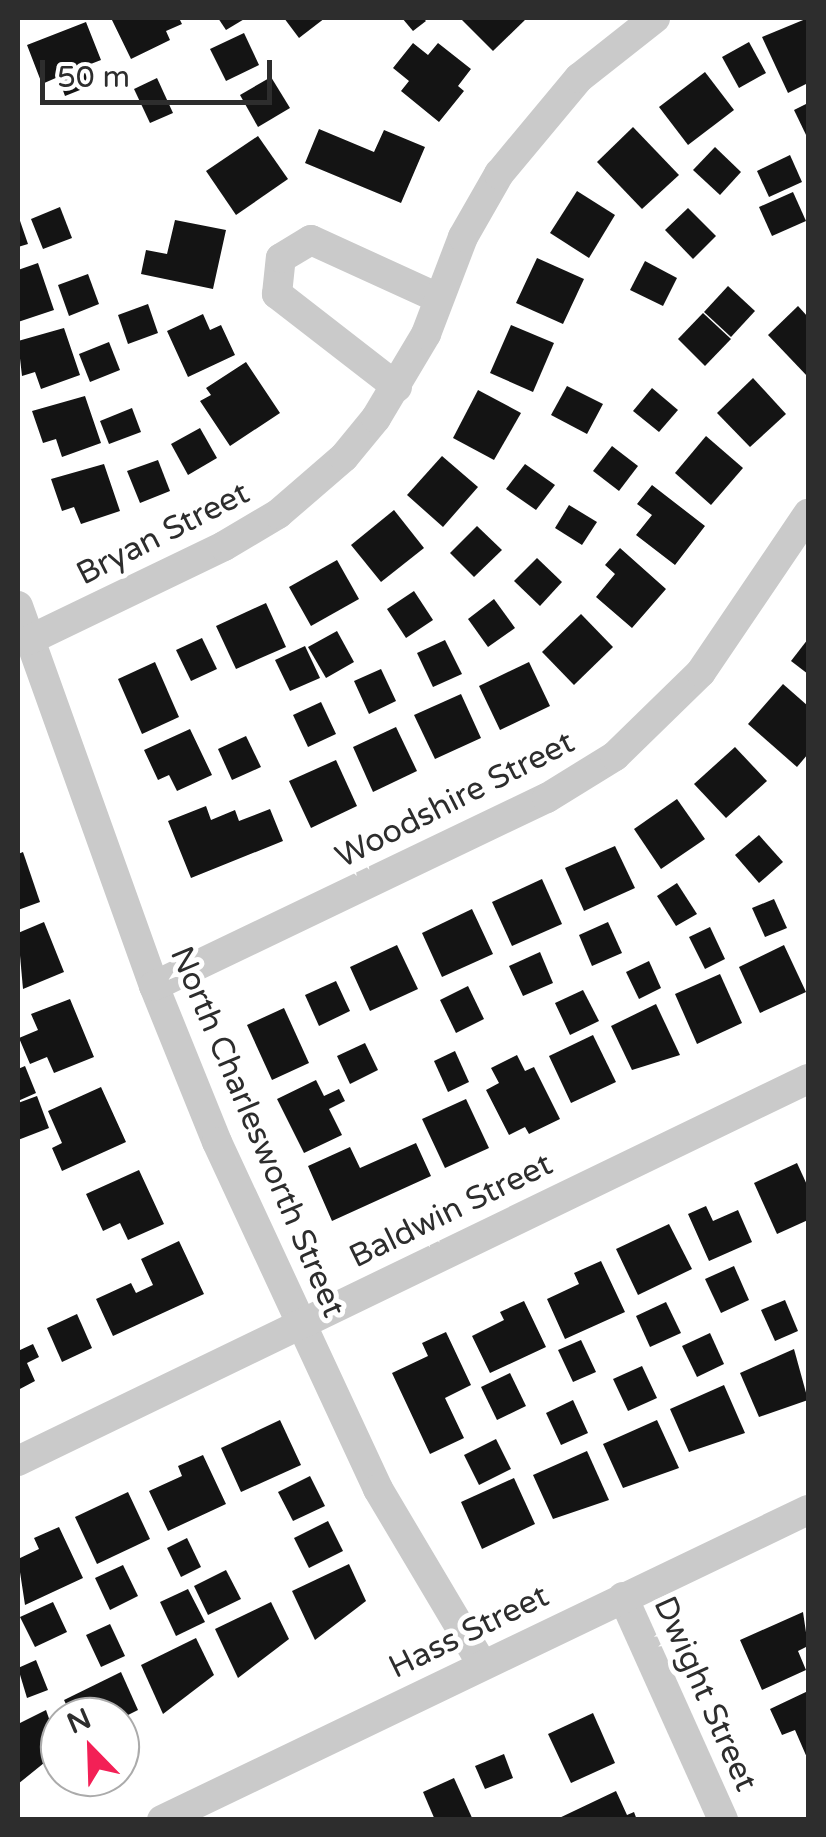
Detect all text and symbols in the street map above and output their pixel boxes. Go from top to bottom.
scale bar [45,40,278,102]
text: 50 m [57,59,130,96]
street label: Bryan Street [70,474,256,594]
street label: Woodshire Street [329,723,581,877]
street label: North Charlesworth Street [161,941,353,1323]
street label: Baldwin Street [343,1145,559,1277]
street label: Hass Street [383,1577,555,1687]
street label: Dwight Street [645,1591,765,1797]
north arrow [40,1697,140,1797]
text: N [62,1701,96,1741]

